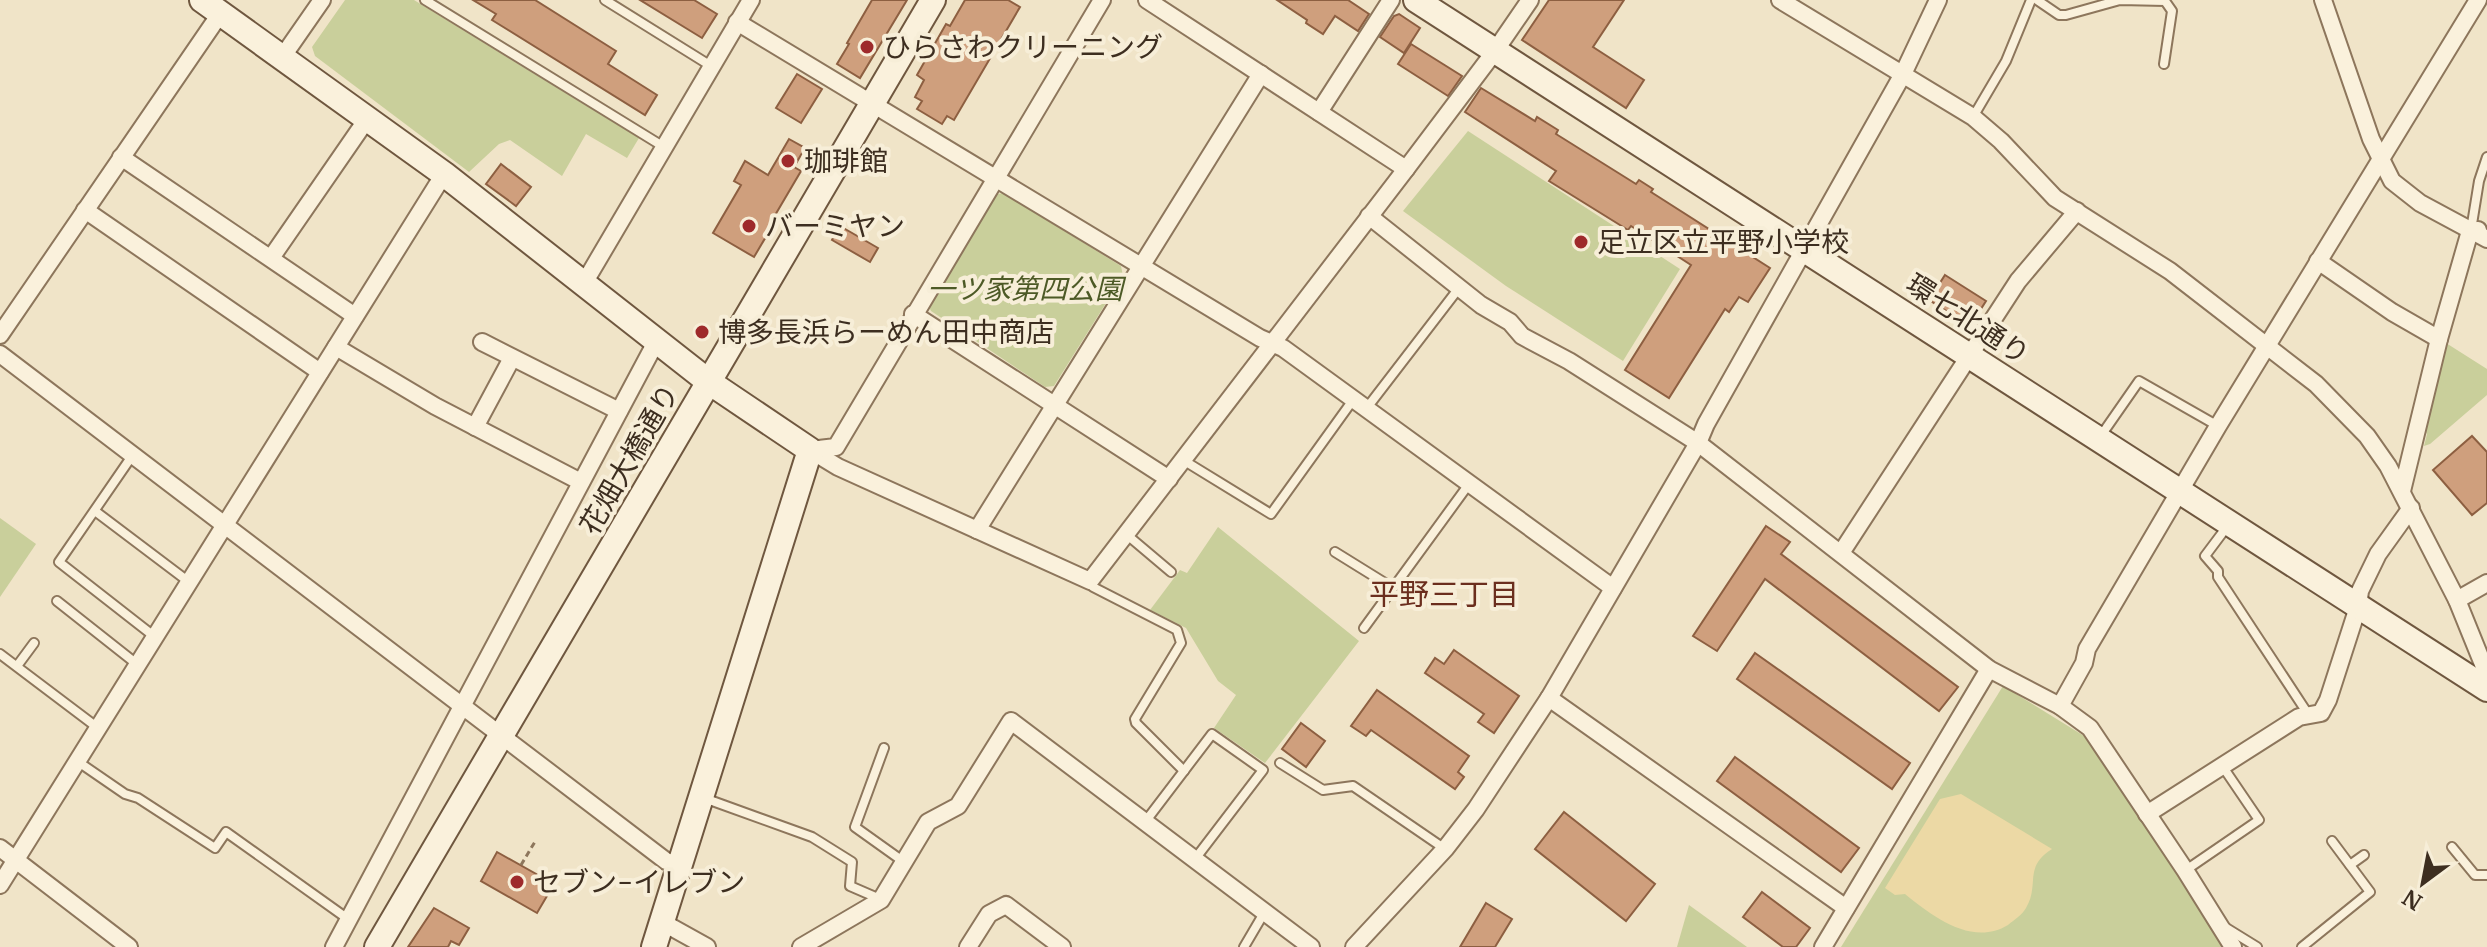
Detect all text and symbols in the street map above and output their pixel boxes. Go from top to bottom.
place label: ひらさわクリーニング [883,29,1163,65]
marker: ひらさわクリーニング [858,38,876,56]
place label: 珈琲館 [804,143,888,179]
marker: 珈琲館 [779,152,797,170]
place label: バーミヤン [765,208,905,244]
marker: バーミヤン [740,217,758,235]
place label: 足立区立平野小学校 [1597,224,1849,260]
marker: 足立区立平野小学校 [1572,233,1590,251]
street label: 環七北通り [1899,266,2037,372]
park label: 一ツ家第四公園 [927,271,1127,307]
place label: 博多長浜らーめん田中商店 [718,314,1054,350]
marker: 博多長浜らーめん田中商店 [693,323,711,341]
street label: 花畑大橋通り [571,377,687,541]
district label: 平野三丁目 [1369,575,1519,613]
north arrow [2383,843,2463,923]
place label: セブン-イレブン [533,864,745,900]
marker: セブン-イレブン [508,873,526,891]
text: N [2397,883,2427,916]

